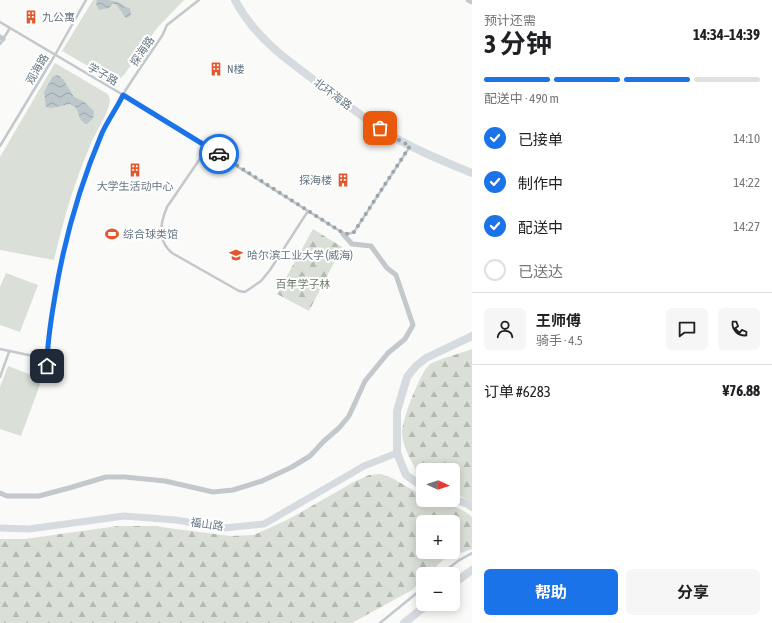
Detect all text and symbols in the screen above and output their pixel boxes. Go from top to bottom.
building icon: 九公寓 [23,9,39,25]
place label: 九公寓 [42,11,75,23]
text: 预计还需 [484,13,536,28]
text: 14:34–14:39 [693,26,760,43]
text: 3 分钟 [484,29,552,59]
street label: 探海路 [128,34,156,68]
street label: 观海路 [23,52,51,86]
street label: 学子路 [86,61,120,87]
building icon: N楼 [208,61,224,77]
place label: N楼 [227,63,245,75]
street label: 北环海路 [312,76,354,112]
text: 配送中 · 490 m [484,91,559,106]
pin [363,111,397,145]
icon: bag [369,117,391,139]
icon: check [484,127,506,149]
text: 已接单 [518,131,563,148]
text: 14:10 [733,131,760,146]
courier [199,134,239,174]
icon: car [208,143,230,165]
building icon: 大学生活动中心 [127,162,143,178]
icon: check [484,171,506,193]
building icon: 探海楼 [335,172,351,188]
place label: 探海楼 [299,174,332,186]
text: 制作中 [518,175,563,192]
text: 14:22 [733,175,760,190]
place label: 大学生活动中心 [97,180,174,192]
icon: check [484,215,506,237]
text: 配送中 [518,219,563,236]
text: 14:27 [733,219,760,234]
sports icon: 综合球类馆 [104,226,120,242]
place label: 综合球类馆 [123,228,178,240]
school or university icon: 哈尔滨工业大学 (威海) [228,247,244,263]
place label: 哈尔滨工业大学 (威海) [247,249,353,261]
text: 已送达 [518,263,563,280]
park label: 百年学子林 [276,278,331,290]
button: person [484,308,526,350]
button: chat [666,308,708,350]
button: phone [718,308,760,350]
text: 王师傅 [536,312,581,329]
text: 骑手 · 4.5 [536,333,583,348]
pin [30,349,64,383]
icon: home [36,355,58,377]
text: ¥76.88 [722,382,760,399]
text: 订单 #6283 [484,383,551,400]
north arrow [416,463,460,507]
map controls [416,463,460,611]
button: + [416,515,460,559]
street label: 福山路 [190,516,224,532]
button: − [416,567,460,611]
button: 帮助 [484,569,618,615]
button: 分享 [626,569,760,615]

